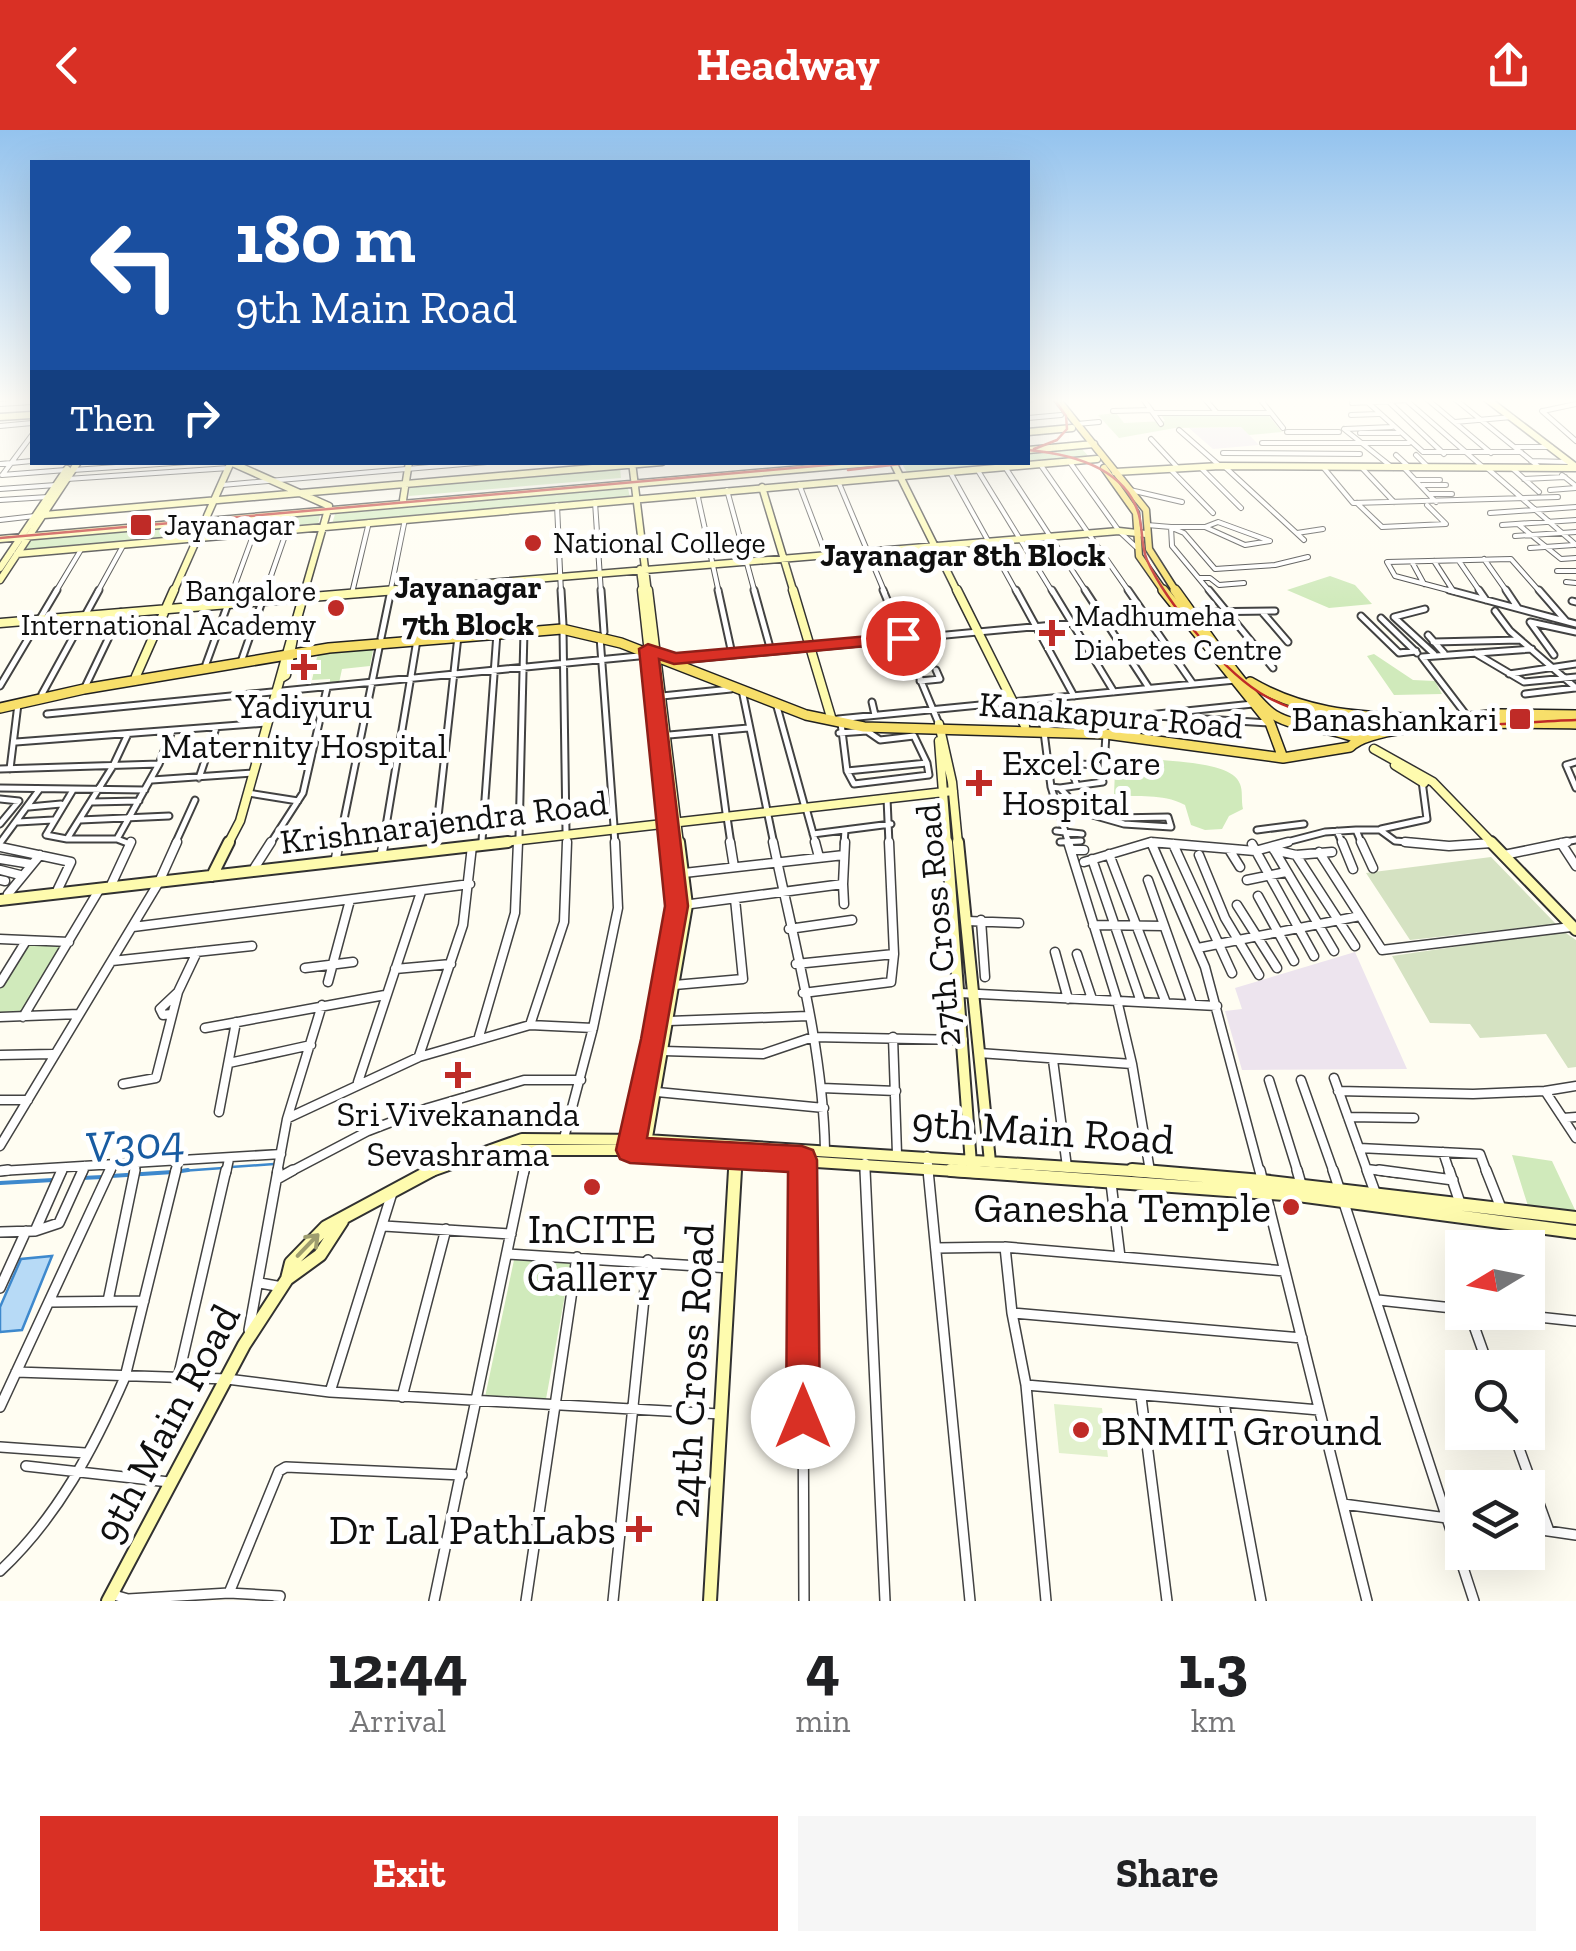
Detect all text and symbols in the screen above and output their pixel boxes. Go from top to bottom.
icon: back [40,38,95,93]
text: Headway [696,38,880,92]
icon: share [1481,38,1536,93]
text: 180 m [235,196,416,280]
icon: left [70,200,200,330]
text: 9th Main Road [235,281,517,335]
icon: right [174,390,229,445]
text: Then [70,395,154,441]
place label: Jayanagar [164,507,296,543]
marker: Jayanagar [128,512,154,538]
place label: National College [553,525,766,561]
marker: National College [522,532,544,554]
district label: Jayanagar 8th Block [820,536,1106,574]
district label: Jayanagar 7th Block [394,568,542,643]
place label: Bangalore International Academy [21,573,317,643]
pin [861,596,946,681]
marker: Bangalore International Academy [325,597,347,619]
place label: Madhumeha Diabetes Centre [1074,598,1282,668]
icon: arrive [876,611,931,666]
marker: Madhumeha Diabetes Centre [1039,620,1065,646]
marker: Yadiyuru Maternity Hospital [291,654,317,680]
street label: Kanakapura Road [977,683,1245,747]
place label: Yadiyuru Maternity Hospital [161,685,447,767]
place label: Banashankari [1291,698,1498,740]
marker: Banashankari [1507,706,1533,732]
place label: Excel Care Hospital [1002,742,1161,824]
marker: Excel Care Hospital [966,770,992,796]
street label: Krishnarajendra Road [278,781,610,863]
street label: 27th Cross Road [906,802,970,1048]
marker: Sri Vivekananda Sevashrama [445,1062,471,1088]
place label: Sri Vivekananda Sevashrama [336,1093,580,1175]
street label: 9th Main Road [910,1096,1176,1165]
water label: V304 [83,1114,187,1174]
marker: InCITE Gallery [581,1176,603,1198]
place label: Ganesha Temple [974,1182,1271,1233]
marker: Ganesha Temple [1280,1196,1302,1218]
place label: InCITE Gallery [527,1203,658,1302]
street label: 24th Cross Road [658,1222,725,1520]
north arrow [1445,1230,1545,1330]
map controls [1445,1230,1545,1570]
one-way arrow [296,1233,320,1257]
street label: 9th Main Road [82,1295,251,1551]
button: search [1445,1350,1545,1450]
position arrow [751,1365,855,1469]
place label: BNMIT Ground [1101,1405,1382,1456]
marker: BNMIT Ground [1070,1419,1092,1441]
button: layers [1445,1470,1545,1570]
place label: Dr Lal PathLabs [329,1504,616,1555]
marker: Dr Lal PathLabs [626,1516,652,1542]
text: 12:44 [328,1631,468,1703]
text: 4 [806,1631,840,1703]
text: 1.3 [1178,1631,1248,1703]
text: Arrival [350,1702,446,1740]
text: min [795,1702,850,1740]
text: km [1191,1702,1235,1740]
button: Exit [40,1816,778,1931]
button: Share [798,1816,1536,1931]

